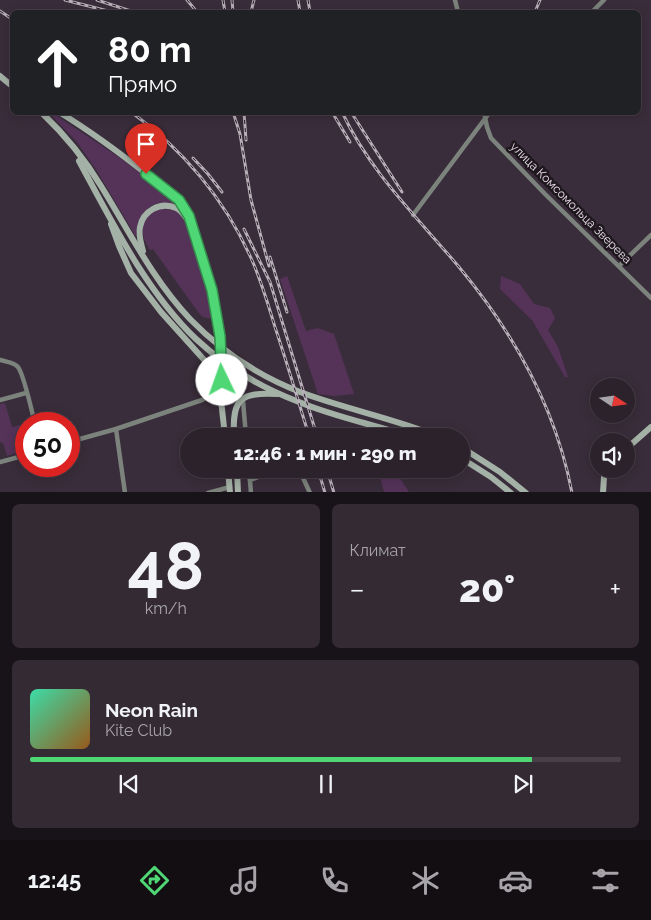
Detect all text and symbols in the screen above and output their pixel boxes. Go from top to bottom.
text: 80 m [108,29,192,70]
icon: ahead [25,30,90,95]
text: Прямо [108,71,177,97]
pin [125,123,167,174]
icon: arrive [132,130,160,158]
street label: улица Комсомольца Зверева [507,139,635,267]
position arrow [195,353,247,405]
north arrow [590,378,635,422]
map controls [590,378,635,478]
speed limit sign: 50 [15,412,80,477]
button: sound [590,433,635,478]
text: 12:46 · 1 мин · 290 m [233,442,417,464]
text: 48 [128,528,204,604]
text: Климат [350,541,406,560]
text: 20° [459,566,515,611]
text: − [350,573,365,606]
text: + [609,573,621,606]
text: km/h [145,599,187,618]
text: Neon Rain [105,699,198,721]
text: Kite Club [105,721,172,740]
icon: previous [115,770,143,798]
icon: pause [312,770,340,798]
icon: next [509,770,537,798]
icon: directions [137,863,172,898]
icon: music [227,863,262,898]
icon: phone [317,863,352,898]
icon: climate [408,863,443,898]
icon: car [498,863,533,898]
icon: filters [588,863,623,898]
text: 12:45 [28,867,81,893]

